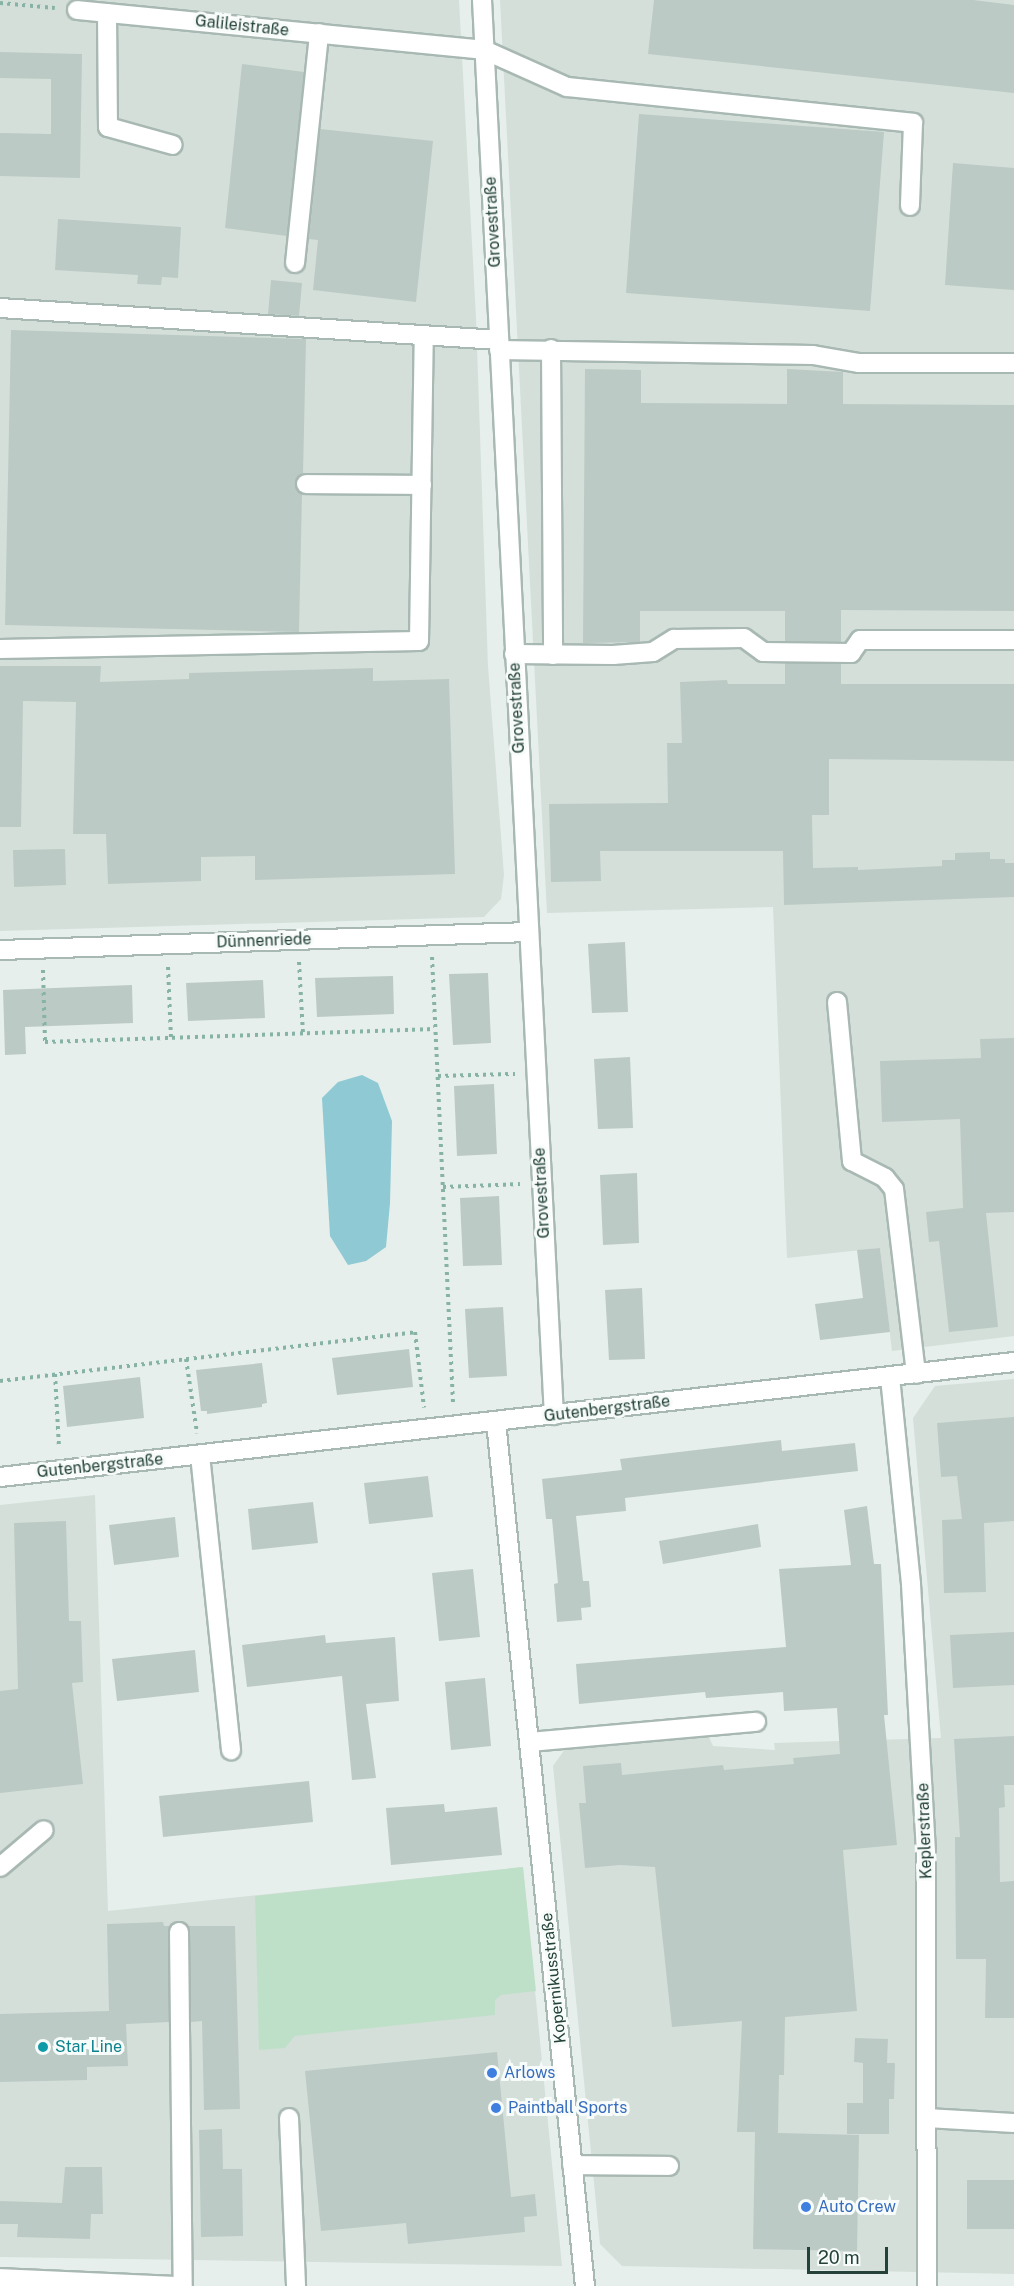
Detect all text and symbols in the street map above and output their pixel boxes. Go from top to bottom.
street label: Galileistraße [194,12,290,40]
street label: Grovestraße [481,176,505,268]
street label: Grovestraße [505,662,529,754]
street label: Dünnenriede [216,930,312,952]
street label: Grovestraße [530,1147,554,1239]
street label: Gutenbergstraße [543,1392,671,1426]
street label: Gutenbergstraße [36,1450,164,1482]
street label: Keplerstraße [914,1783,936,1879]
street label: Kopernikusstraße [538,1912,570,2044]
place label: Star Line [55,2037,122,2057]
marker: Star Line [36,2040,50,2054]
place label: Arlows [504,2063,555,2083]
marker: Arlows [485,2066,499,2080]
place label: Paintball Sports [508,2098,627,2118]
marker: Paintball Sports [489,2101,503,2115]
place label: Auto Crew [818,2197,896,2217]
marker: Auto Crew [799,2200,813,2214]
scale bar [810,2235,891,2273]
text: 20 m [818,2247,860,2268]

